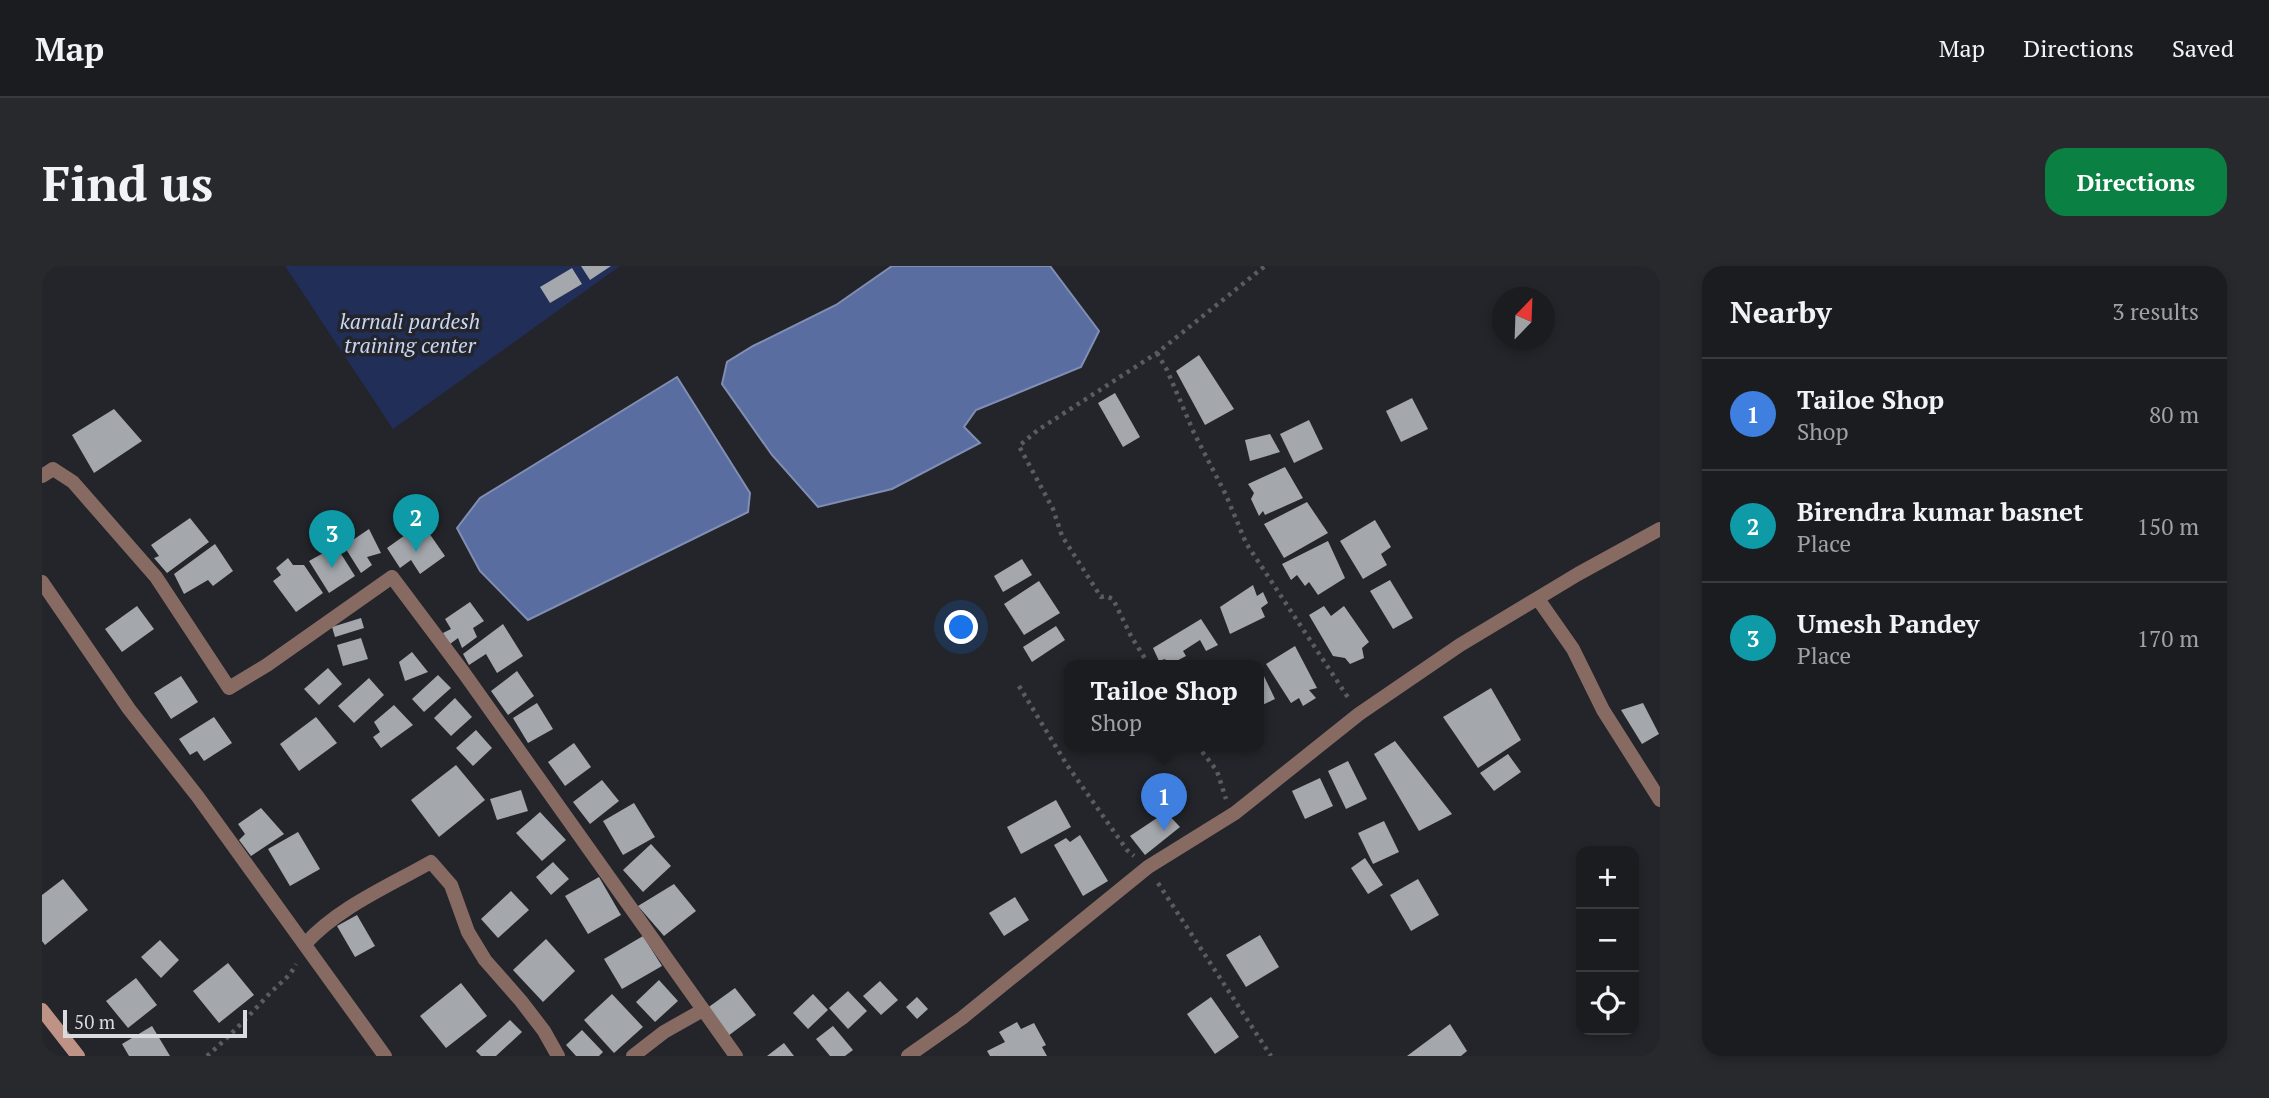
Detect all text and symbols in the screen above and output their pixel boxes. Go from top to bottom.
text: Map [35,27,104,70]
text: Map [1939,32,1985,64]
text: Directions [2023,32,2134,64]
text: Saved [2172,32,2234,64]
button: Directions [2045,148,2227,216]
text: Find us [42,150,213,215]
north arrow [1492,287,1555,350]
text: Nearby [1730,292,1832,332]
text: 3 results [2112,296,2199,327]
park label: karnali pardesh training center [340,307,480,359]
text: Tailoe Shop [1797,382,1944,416]
text: 1 [1747,399,1760,430]
text: 80 m [2149,399,2199,430]
text: Shop [1797,416,1849,447]
pin: 2 [393,494,439,552]
text: Birendra kumar basnet [1797,494,2083,528]
pin: 3 [309,510,355,568]
text: 2 [1747,511,1760,542]
text: 150 m [2137,511,2199,542]
text: Place [1797,528,1851,559]
text: Umesh Pandey [1797,606,1980,640]
your location [944,610,978,644]
text: 3 [1747,623,1760,654]
text: 170 m [2137,623,2199,654]
text: Place [1797,640,1851,671]
popup [1064,660,1264,751]
text: Tailoe Shop [1090,673,1238,707]
text: Shop [1090,707,1142,738]
pin: 1 [1141,773,1187,831]
map controls [1576,846,1639,1035]
button: + [1576,846,1639,909]
button: − [1576,909,1639,972]
button: locate [1576,972,1639,1035]
scale bar [63,1007,247,1039]
text: 50 m [74,1009,115,1034]

